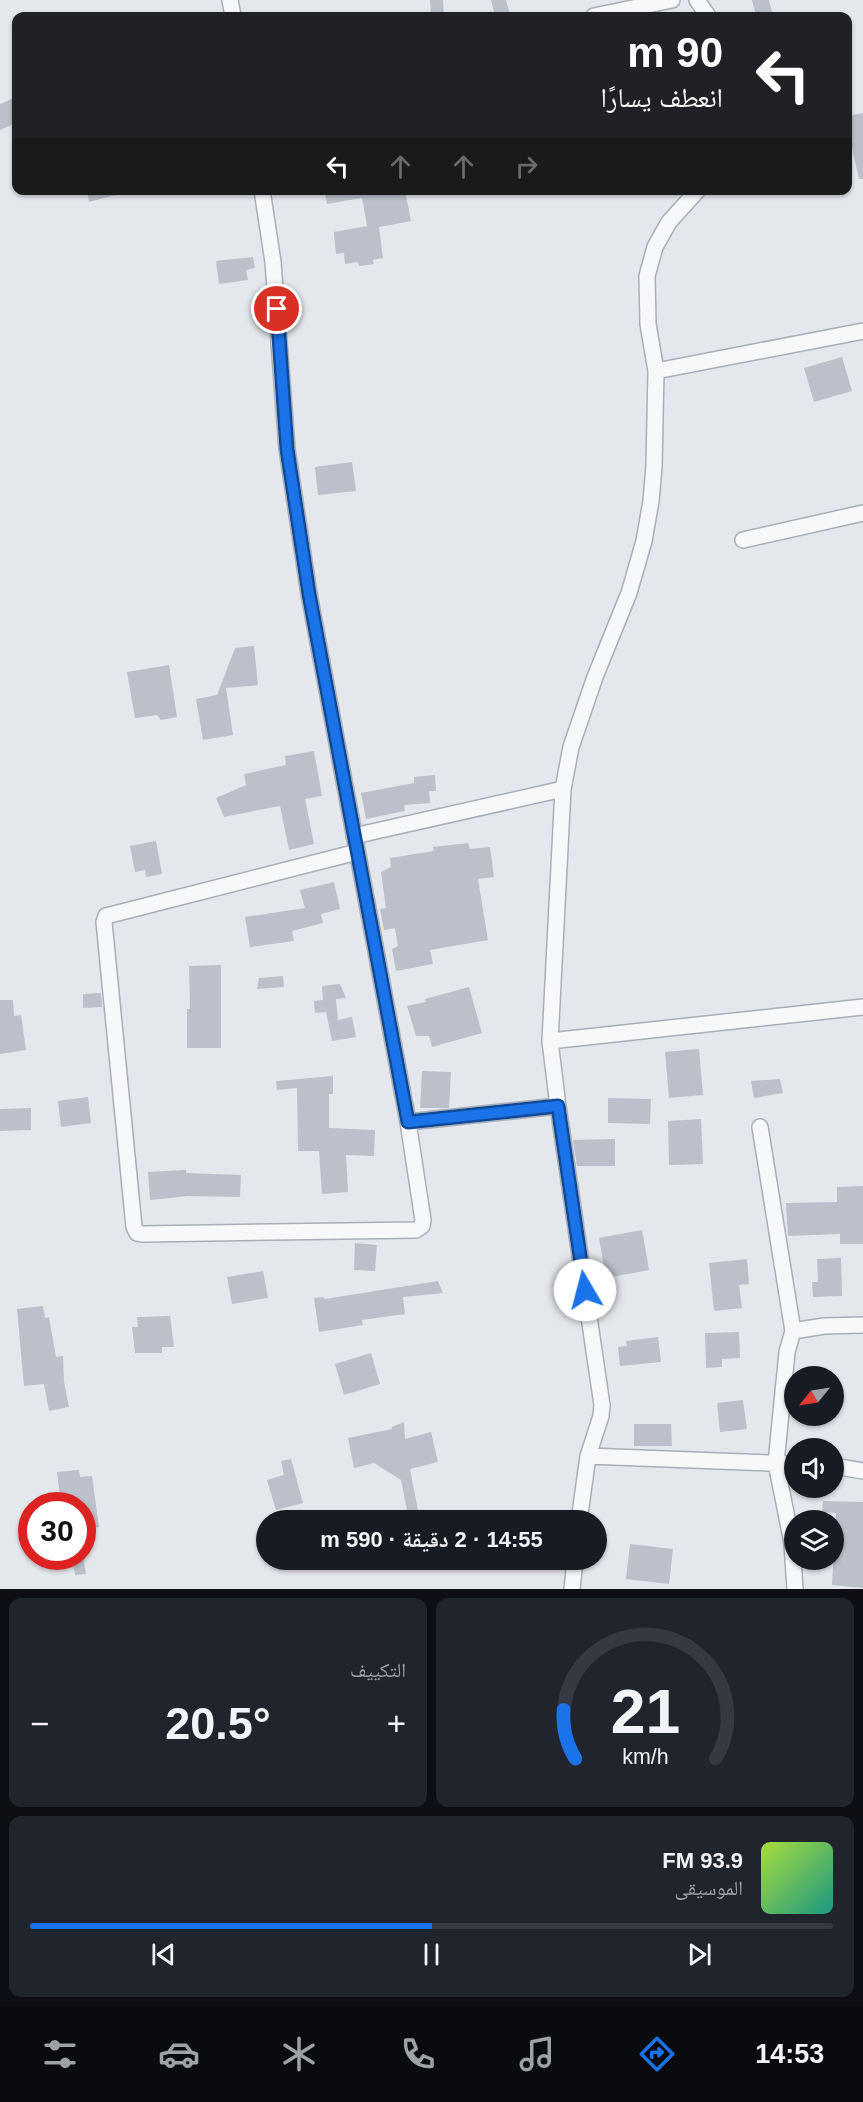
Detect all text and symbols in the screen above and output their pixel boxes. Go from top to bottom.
text: 90 m [627,29,723,76]
icon: left [744,36,822,114]
text: انعطف يسارًا [601,83,723,113]
icon: left [321,150,354,183]
icon: ahead [384,150,417,183]
icon: ahead [447,150,480,183]
icon: right [510,150,543,183]
pin [251,283,302,334]
icon: arrive [260,292,293,325]
position arrow [553,1258,617,1322]
north arrow [784,1366,844,1426]
map controls [784,1366,844,1570]
button: sound [784,1438,844,1498]
speed limit sign: 30 [18,1492,96,1570]
button: layers [784,1510,844,1570]
text: 14:55 · 2 دقيقة · 590 m [320,1527,543,1552]
text: التكييف [350,1659,406,1681]
text: 21 [610,1677,680,1746]
text: 20.5° [165,1698,271,1749]
text: − [30,1705,49,1742]
text: + [387,1705,406,1742]
text: km/h [622,1746,668,1770]
text: 93.9 FM [662,1848,743,1873]
text: الموسيقى [675,1877,743,1899]
icon: previous [147,1938,180,1971]
icon: pause [415,1938,448,1971]
icon: next [683,1938,716,1971]
icon: filters [39,2033,81,2075]
icon: car [158,2033,200,2075]
icon: climate [278,2033,320,2075]
icon: phone [397,2033,439,2075]
icon: music [516,2033,558,2075]
icon: directions [636,2033,678,2075]
text: 14:53 [755,2039,824,2069]

